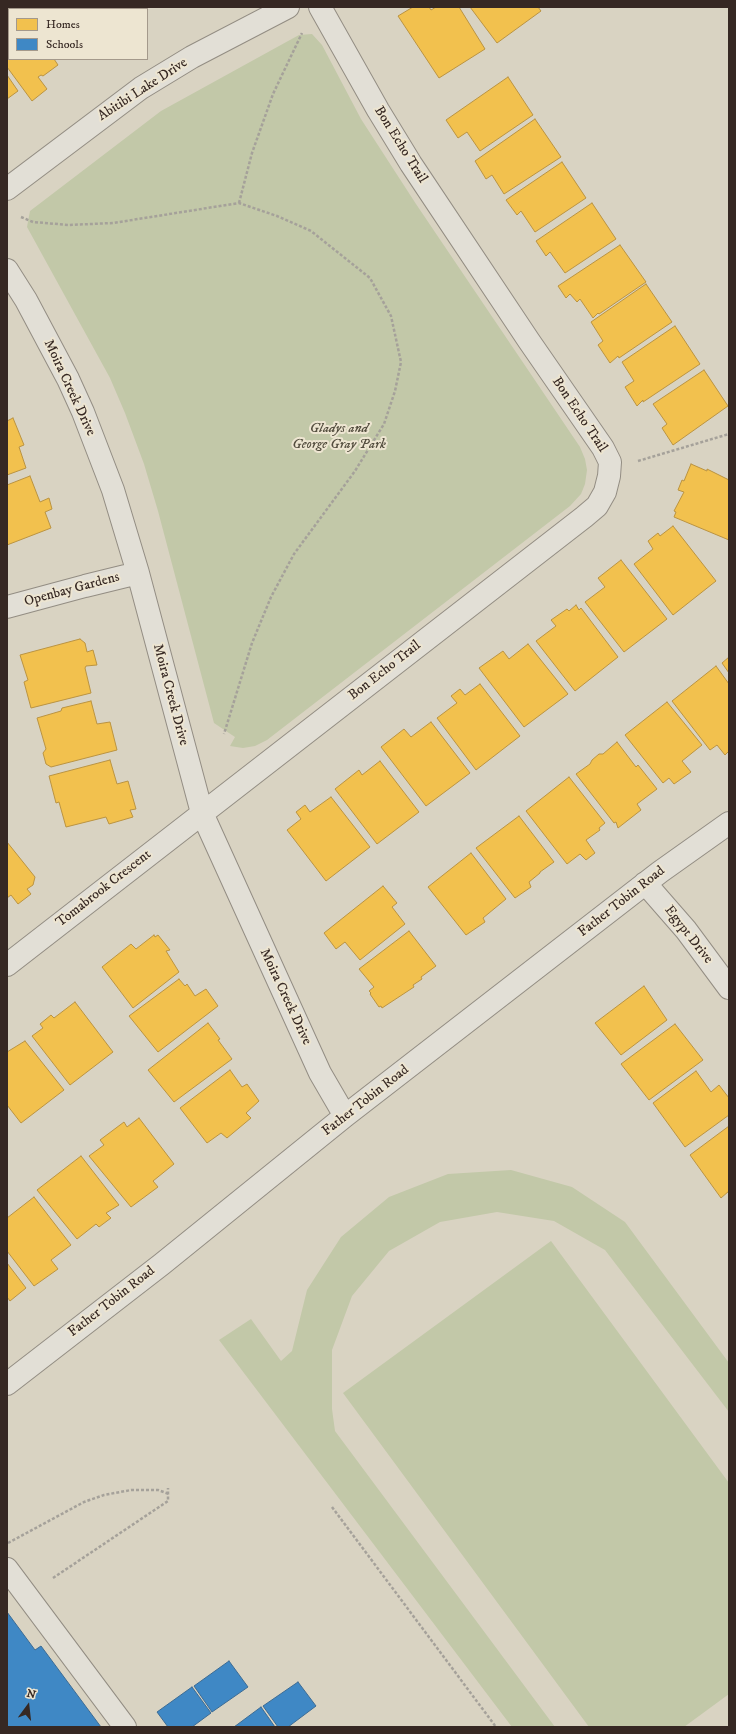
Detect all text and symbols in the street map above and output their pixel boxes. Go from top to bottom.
legend [8,8,148,60]
text: Homes [46,17,80,32]
text: Schools [46,37,83,52]
street label: Abitibi Lake Drive [95,55,191,125]
street label: Bon Echo Trail [370,104,430,186]
street label: Moira Creek Drive [39,337,99,439]
street label: Bon Echo Trail [548,374,610,456]
park label: Gladys and George Gray Park [292,421,386,454]
street label: Openbay Gardens [23,569,121,611]
street label: Bon Echo Trail [345,638,425,704]
street label: Moira Creek Drive [148,642,192,748]
street label: Tomabrook Crescent [53,847,155,931]
street label: Father Tobin Road [575,863,669,941]
street label: Egypt Drive [660,903,716,967]
street label: Moira Creek Drive [255,946,315,1048]
street label: Father Tobin Road [319,1062,413,1140]
street label: Father Tobin Road [65,1263,159,1341]
north arrow [8,1686,48,1726]
text: N [25,1686,37,1702]

